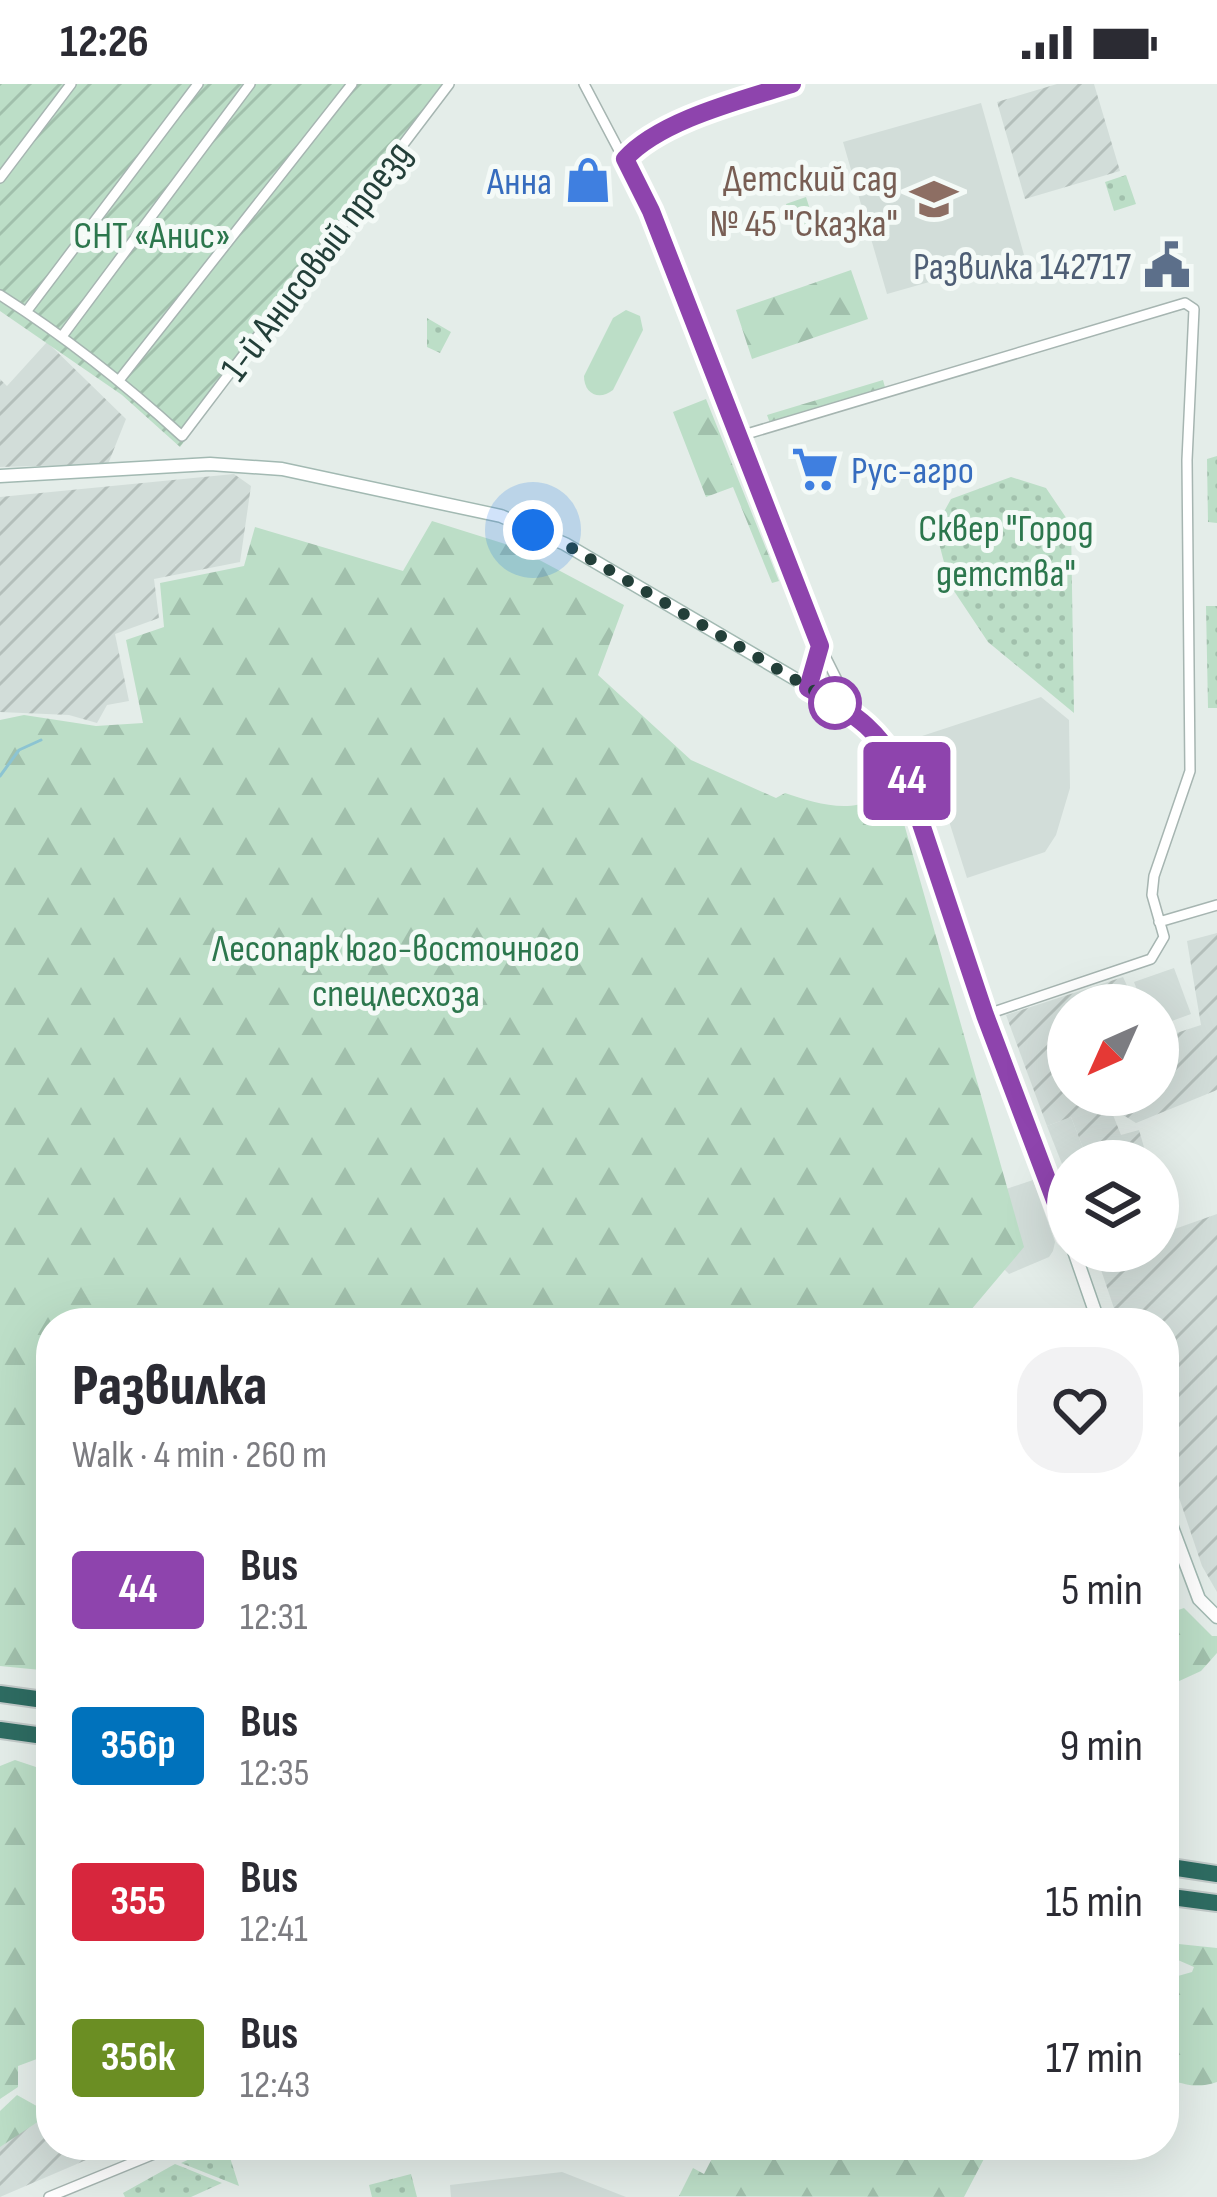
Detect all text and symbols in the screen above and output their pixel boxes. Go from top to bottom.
text: 12:26 [60,15,149,70]
street label: 1-й Анисовый проезд [212,132,422,391]
shop icon: Анна [563,155,613,205]
place label: Детский сад № 45 "Сказка" [709,156,898,248]
place label: Анна [486,159,552,206]
school or university icon: Детский сад № 45 "Сказка" [909,174,959,224]
park label: СНТ «Анис» [73,213,231,260]
public building icon: Развилка 142717 [1142,240,1192,290]
place label: Развилка 142717 [913,244,1131,291]
supermarket icon: Рус-агро [790,444,840,494]
place label: Рус-агро [851,448,974,495]
your location [503,500,563,560]
park label: Сквер "Город детства" [918,506,1094,598]
unlabelled marker [810,678,860,728]
line badge: 44 [853,742,961,820]
text: 44 [887,755,927,806]
park label: Лесопарк юго-восточного спецлесхоза [211,926,580,1018]
north arrow [1047,984,1179,1116]
map controls [1047,984,1179,1272]
button: layers [1047,1140,1179,1272]
button: heart [1017,1347,1143,1473]
text: Развилка [72,1353,267,1421]
text: Walk · 4 min · 260 m [72,1432,327,1479]
text: Bus [240,1539,298,1594]
text: 5 min [1061,1563,1143,1618]
text: 44 [118,1564,158,1615]
text: 12:31 [240,1594,308,1641]
text: Bus [240,1695,298,1750]
text: 9 min [1059,1719,1143,1774]
text: 356р [100,1720,176,1771]
text: 12:35 [240,1750,310,1797]
text: Bus [240,1851,298,1906]
text: 15 min [1046,1875,1143,1930]
text: 355 [110,1876,166,1927]
text: 12:41 [240,1906,308,1953]
text: Bus [240,2007,298,2062]
text: 17 min [1046,2031,1143,2086]
text: 356к [101,2032,175,2083]
text: 12:43 [240,2062,310,2109]

